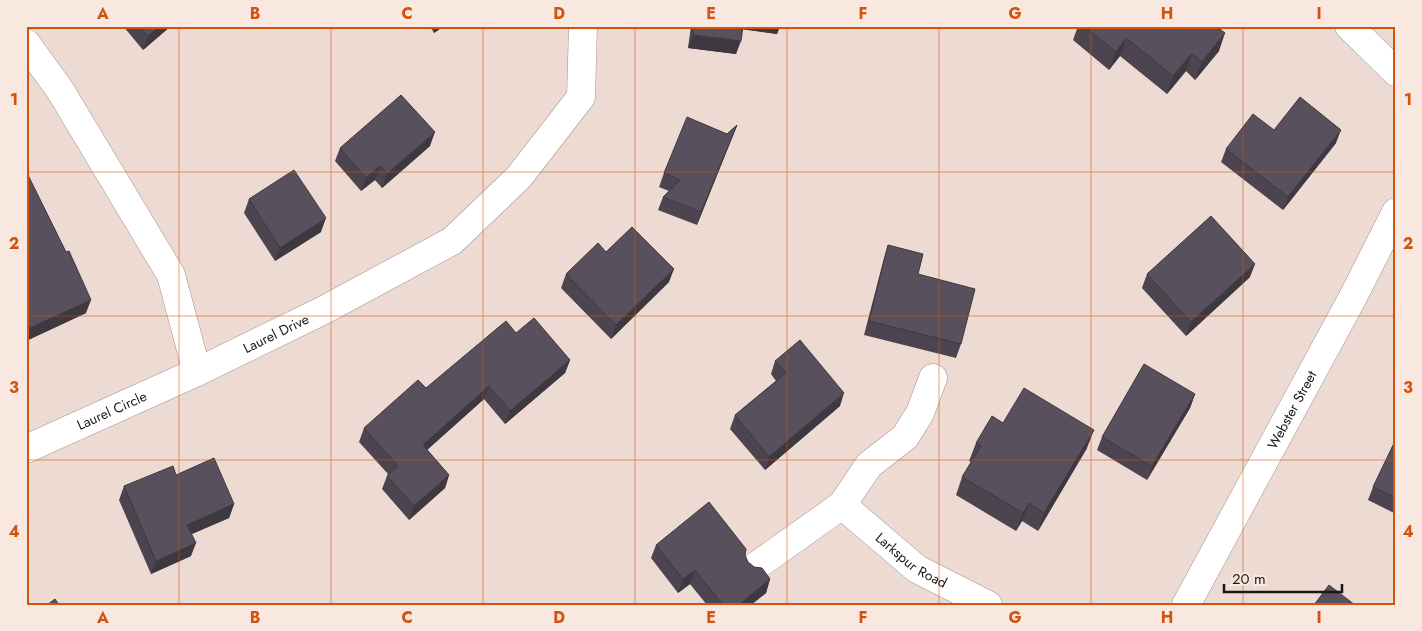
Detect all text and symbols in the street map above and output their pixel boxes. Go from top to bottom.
text: A [96,2,109,25]
text: B [250,2,260,25]
text: C [401,2,413,25]
text: D [553,2,565,25]
text: E [706,2,716,25]
text: F [859,2,867,25]
text: G [1008,2,1022,25]
text: H [1161,2,1173,25]
text: I [1316,2,1322,25]
text: 1 [10,88,18,111]
text: 1 [1404,88,1412,111]
text: 2 [9,232,19,255]
text: 2 [1403,232,1413,255]
street label: Laurel Drive [240,309,312,358]
street label: Webster Street [1262,366,1322,453]
text: 3 [9,376,19,399]
text: 3 [1403,376,1413,399]
street label: Laurel Circle [74,386,150,435]
text: 4 [8,520,20,543]
text: 4 [1402,520,1414,543]
street label: Larkspur Road [871,528,951,593]
scale bar [1224,561,1342,593]
text: 20 m [1232,568,1266,590]
text: A [96,606,109,629]
text: B [250,606,260,629]
text: C [401,606,413,629]
text: D [553,606,565,629]
text: E [706,606,716,629]
text: F [859,606,867,629]
text: G [1008,606,1022,629]
text: H [1161,606,1173,629]
text: I [1316,606,1322,629]

